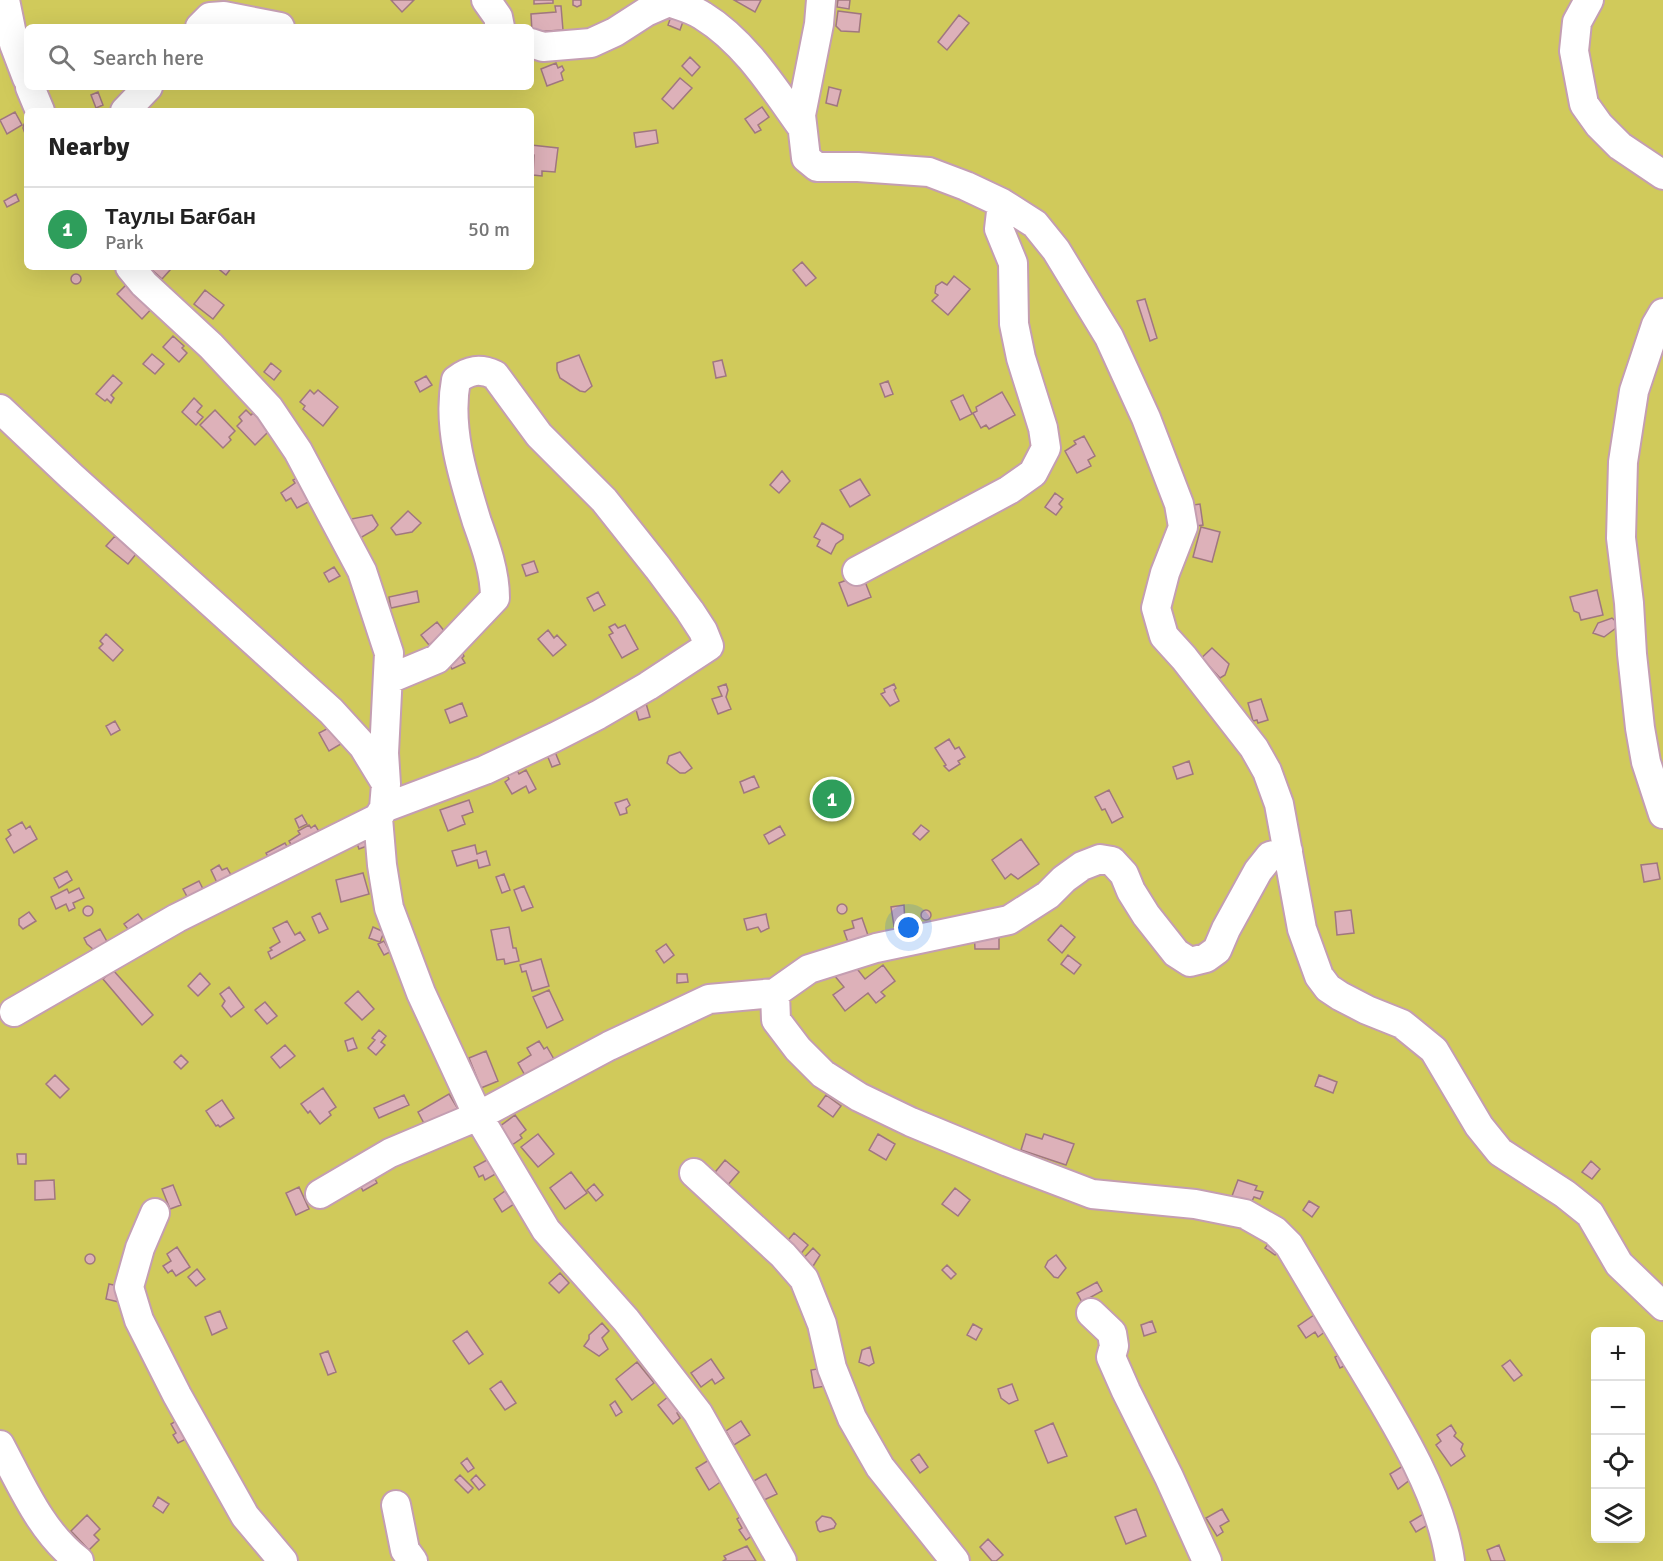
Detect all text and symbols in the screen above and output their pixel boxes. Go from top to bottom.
search box [24,24,534,90]
icon: search [45,41,78,74]
text: Search here [93,44,204,71]
text: Nearby [48,131,129,163]
text: Таулы Бағбан [105,203,256,230]
text: 1 [62,217,73,242]
text: 50 m [468,217,510,242]
text: Park [105,230,143,255]
pin: 1 [812,776,852,822]
your location [894,913,923,942]
map controls [1591,1327,1645,1543]
button: + [1591,1327,1645,1381]
button: − [1591,1381,1645,1435]
button: locate [1591,1435,1645,1489]
button: layers [1591,1489,1645,1543]

